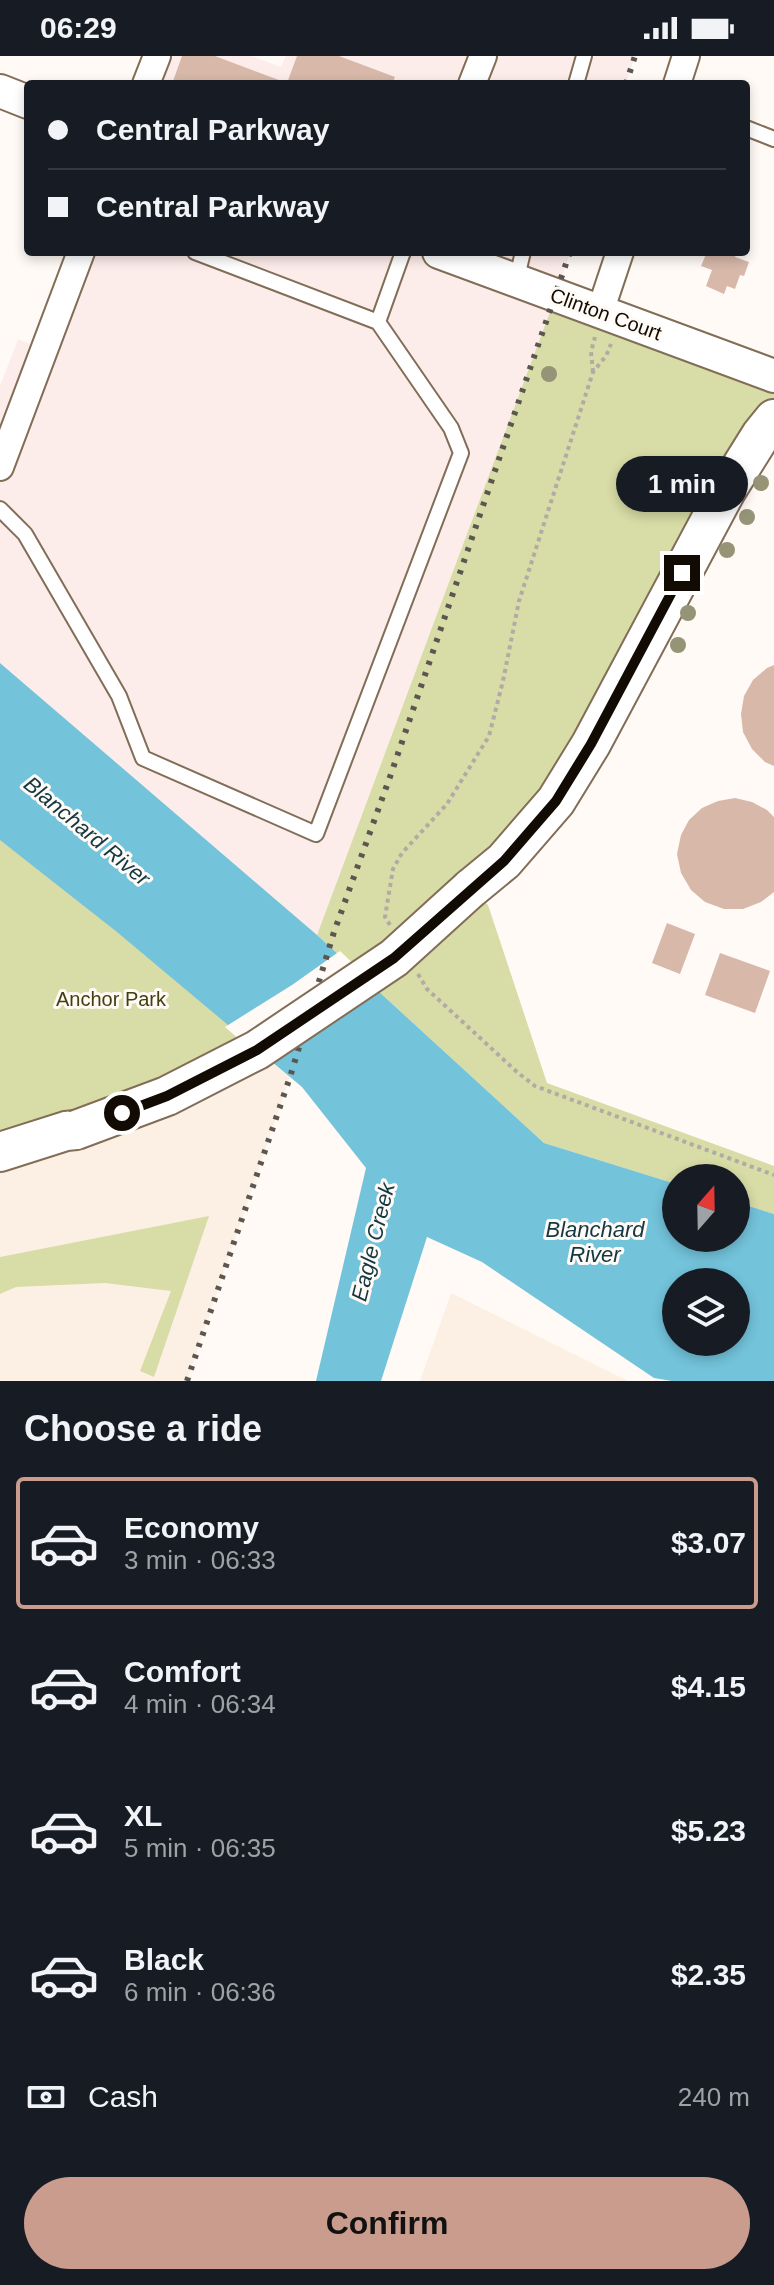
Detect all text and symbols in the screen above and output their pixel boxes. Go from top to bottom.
text: 06:29 [40,11,117,44]
text: Central Parkway [96,113,329,146]
text: Central Parkway [96,190,329,223]
street label: Clinton Court [547,284,665,344]
callout: 1 min [616,457,748,513]
text: 1 min [648,469,716,499]
route end [664,555,700,591]
water label: Blanchard River [19,771,156,892]
park label: Anchor Park [56,988,167,1010]
route start [104,1095,140,1131]
north arrow [662,1164,750,1252]
map controls [662,1164,750,1356]
water label: Eagle Creek [346,1179,400,1304]
water label: Blanchard River [545,1217,645,1267]
button: layers [662,1268,750,1356]
text: Choose a ride [24,1408,262,1449]
icon: car [28,1507,100,1579]
text: Economy [124,1511,259,1544]
text: $3.07 [671,1526,746,1559]
text: 3 min · 06:33 [124,1545,276,1575]
icon: car [28,1651,100,1723]
text: Comfort [124,1655,241,1688]
text: $4.15 [671,1670,746,1703]
text: 4 min · 06:34 [124,1689,276,1719]
icon: car [28,1795,100,1867]
text: XL [124,1799,162,1832]
text: $5.23 [671,1814,746,1847]
text: 5 min · 06:35 [124,1833,276,1863]
icon: car [28,1939,100,2011]
text: Black [124,1943,204,1976]
text: $2.35 [671,1958,746,1991]
text: 6 min · 06:36 [124,1977,276,2007]
icon: cash [24,2075,68,2119]
text: Cash [88,2080,158,2113]
text: 240 m [678,2082,750,2112]
button: Confirm [24,2177,750,2269]

